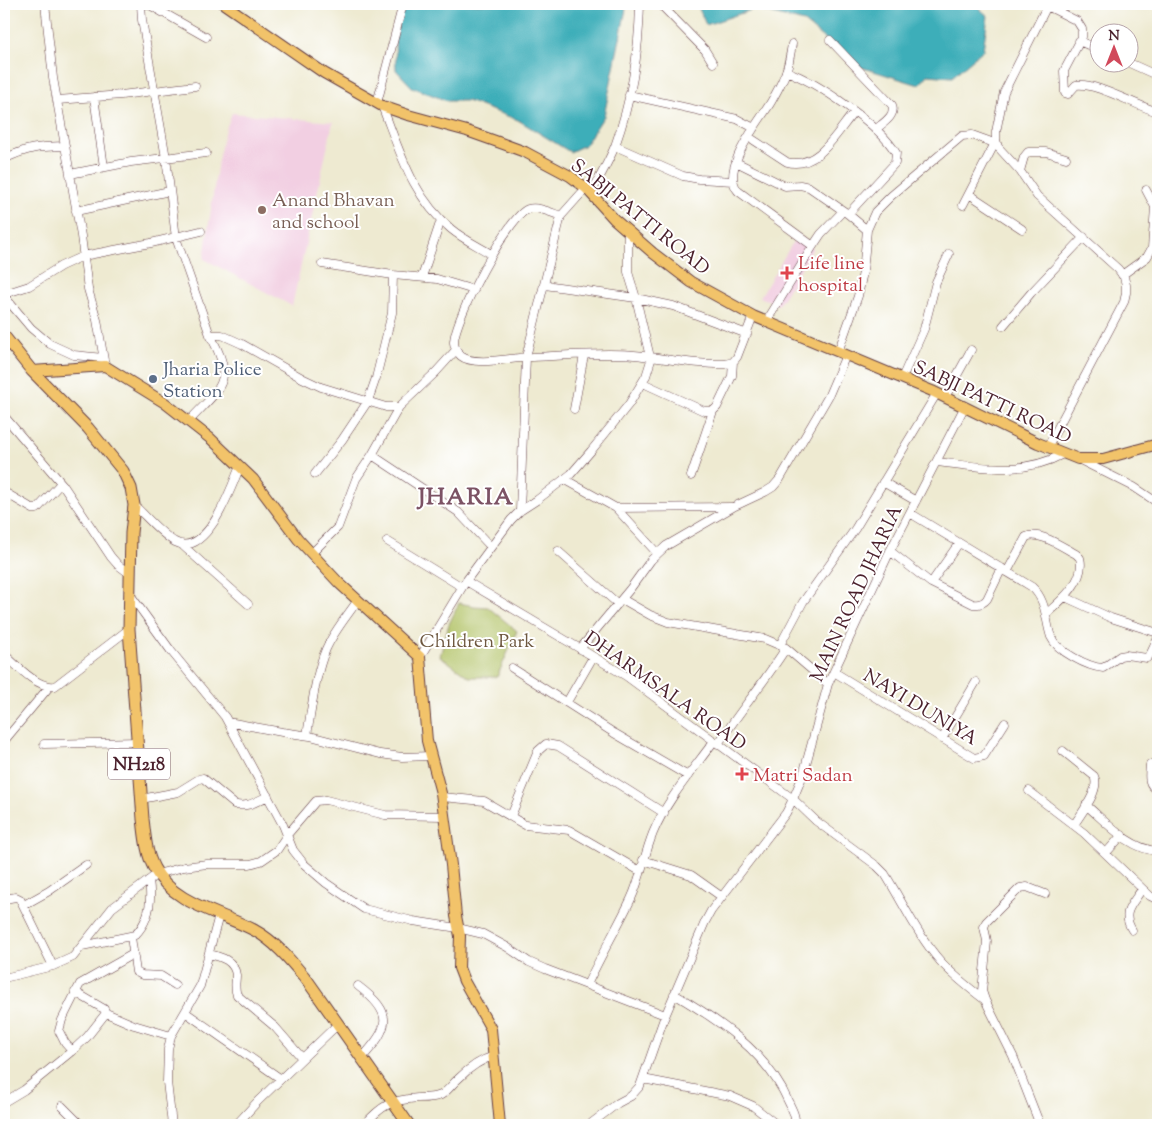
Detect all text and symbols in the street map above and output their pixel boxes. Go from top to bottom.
north arrow [1090,22,1140,72]
text: N [1108,27,1120,47]
street label: SABJI PATTI ROAD [564,153,715,283]
place label: Anand Bhavan and school [272,188,395,237]
marker: Anand Bhavan and school [256,204,268,216]
place label: Life line hospital [798,251,865,300]
marker: Life line hospital [780,266,794,280]
street label: SABJI PATTI ROAD [908,355,1076,452]
place label: Jharia Police Station [162,357,262,406]
marker: Jharia Police Station [147,373,159,385]
district label: JHARIA [416,481,514,515]
street label: MAIN ROAD JHARIA [804,501,910,687]
street label: DHARMSALA ROAD [578,626,751,758]
park label: Children Park [419,629,535,656]
street label: NAYI DUNIYA [857,663,983,753]
road number: NH218 [108,749,170,780]
place label: Matri Sadan [753,763,853,790]
marker: Matri Sadan [735,767,749,781]

